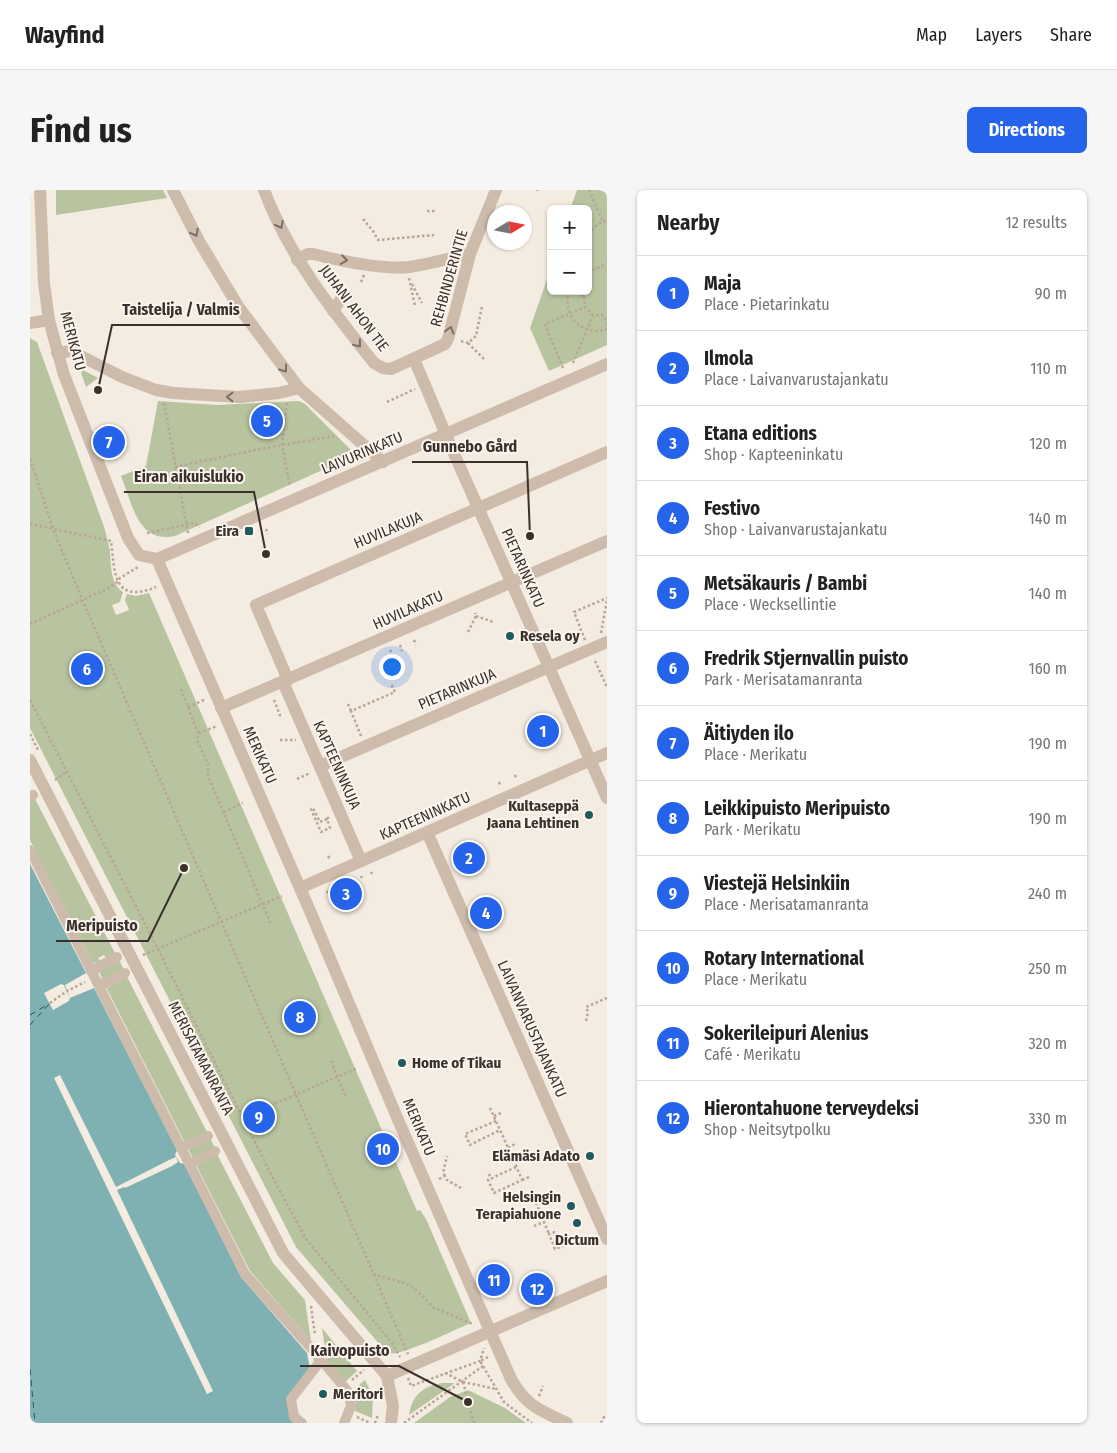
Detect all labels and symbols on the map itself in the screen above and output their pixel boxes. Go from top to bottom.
north arrow [487,205,532,250]
one-way arrow [274,220,284,229]
street label: REHBINDERINTIE [427,227,471,329]
one-way arrow [189,228,199,237]
one-way arrow [340,255,348,265]
street label: JUHANI AHON TIE [316,261,392,355]
callout: Taistelija / Valmis [112,294,250,325]
text: Taistelija / Valmis [122,300,240,319]
street label: MERIKATU [56,309,90,373]
one-way arrow [445,327,455,335]
one-way arrow [353,338,361,347]
one-way arrow [278,363,287,373]
one-way arrow [226,392,234,402]
pin: 5 [251,402,283,440]
pin: 7 [93,423,125,461]
street label: LAIVURINKATU [318,428,406,478]
callout: Gunnebo Gård [412,431,527,462]
text: Gunnebo Gård [423,437,517,456]
callout: Eiran aikuislukio [124,461,254,492]
text: Eiran aikuislukio [134,467,244,486]
street label: HUVILAKUJA [351,507,425,552]
place label: Eira [215,522,240,540]
marker: Eira [243,525,255,537]
street label: PIETARINKATU [498,526,548,610]
street label: HUVILAKATU [370,587,446,633]
place label: Resela oy [520,627,580,645]
marker: Resela oy [504,630,516,642]
pin: 6 [71,650,103,688]
your location [379,654,405,680]
street label: PIETARINKUJA [415,665,499,713]
pin: 1 [527,712,559,750]
street label: KAPTEENINKUJA [309,718,365,812]
street label: MERIKATU [239,724,281,786]
street label: KAPTEENINKATU [377,788,473,844]
place label: Kultaseppä Jaana Lehtinen [486,797,580,832]
marker: Kultaseppä Jaana Lehtinen [583,809,595,821]
pin: 2 [453,839,485,877]
pin: 3 [330,875,362,913]
pin: 4 [470,894,502,932]
callout: Meripuisto [56,910,148,941]
text: Meripuisto [66,916,138,935]
street label: LAIVANVARUSTAJANKATU [494,958,570,1100]
street label: MERISATAMANRANTA [165,998,238,1118]
pin: 8 [284,998,316,1036]
place label: Home of Tikau [412,1054,501,1072]
marker: Home of Tikau [396,1057,408,1069]
street label: MERIKATU [399,1096,439,1158]
pin: 9 [243,1098,275,1136]
pin: 10 [367,1130,399,1168]
place label: Elämäsi Adato [492,1147,580,1165]
marker: Elämäsi Adato [584,1150,596,1162]
place label: Helsingin Terapiahuone [476,1188,561,1223]
marker: Helsingin Terapiahuone [565,1200,577,1212]
marker: Dictum [571,1217,583,1229]
place label: Dictum [555,1231,599,1249]
pin: 11 [478,1261,510,1299]
pin: 12 [521,1270,553,1308]
callout: Kaivopuisto [300,1335,399,1366]
text: Kaivopuisto [310,1341,390,1360]
place label: Meritori [333,1385,383,1403]
marker: Meritori [317,1388,329,1400]

